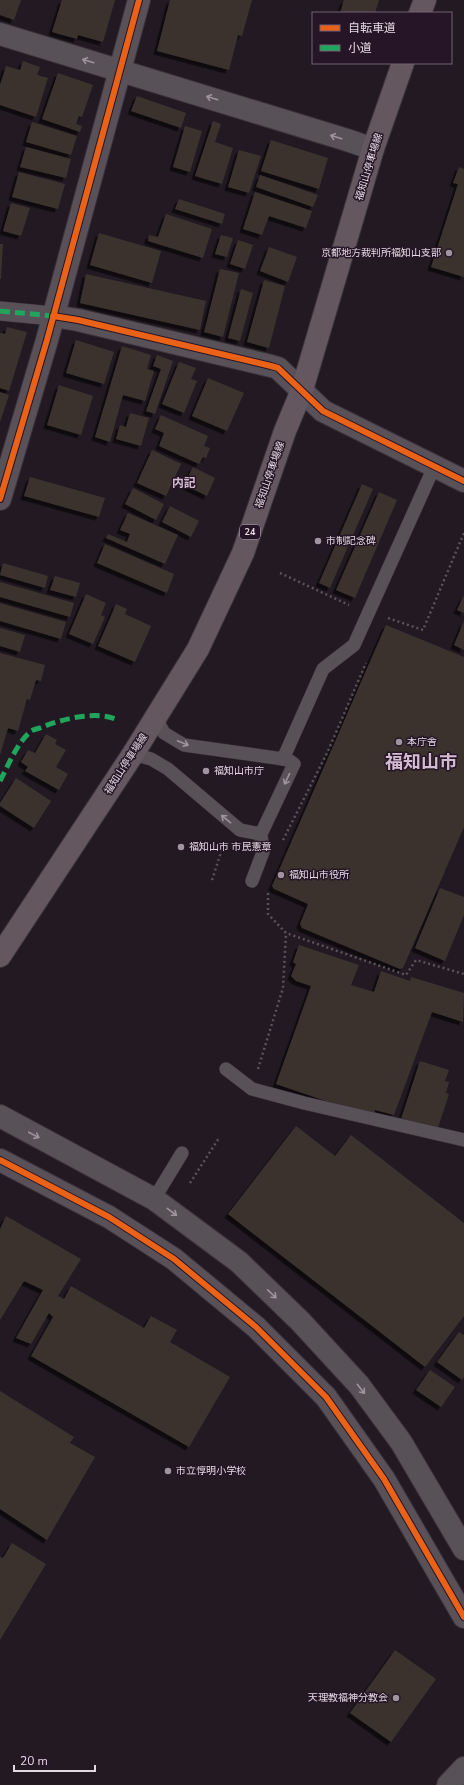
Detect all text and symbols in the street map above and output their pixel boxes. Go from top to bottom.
legend [312,12,452,64]
text: 自転車道 [348,20,396,36]
text: 小道 [348,40,372,56]
one-way arrow [81,57,94,64]
one-way arrow [206,94,219,101]
street label: 福知山停車場線 [352,131,386,203]
one-way arrow [330,133,343,140]
place label: 京都地方裁判所福知山支部 [321,246,441,260]
marker: 京都地方裁判所福知山支部 [444,248,454,258]
street label: 福知山停車場線 [252,440,288,510]
district label: 内記 [172,475,196,491]
road number: 24 [240,525,260,539]
place label: 市制記念碑 [326,534,376,548]
marker: 市制記念碑 [313,536,323,546]
street label: 福知山停車場線 [101,731,151,797]
place label: 本庁舎 [407,735,437,749]
marker: 本庁舎 [394,737,404,747]
one-way arrow [177,740,189,748]
district label: 福知山市 [385,750,457,774]
place label: 福知山市庁 [214,764,264,778]
marker: 福知山市庁 [201,766,211,776]
one-way arrow [283,773,290,785]
one-way arrow [221,815,231,824]
place label: 福知山市 市民憲章 [189,840,272,854]
marker: 福知山市 市民憲章 [176,842,186,852]
place label: 福知山市役所 [289,868,349,882]
marker: 福知山市役所 [276,870,286,880]
one-way arrow [28,1131,40,1139]
one-way arrow [166,1208,177,1216]
one-way arrow [267,1289,277,1299]
one-way arrow [357,1383,366,1394]
place label: 市立惇明小学校 [176,1464,246,1478]
marker: 市立惇明小学校 [163,1466,173,1476]
place label: 天理教福神分教会 [308,1691,388,1705]
marker: 天理教福神分教会 [391,1693,401,1703]
scale bar [14,1747,95,1773]
text: 20 m [20,1753,48,1769]

